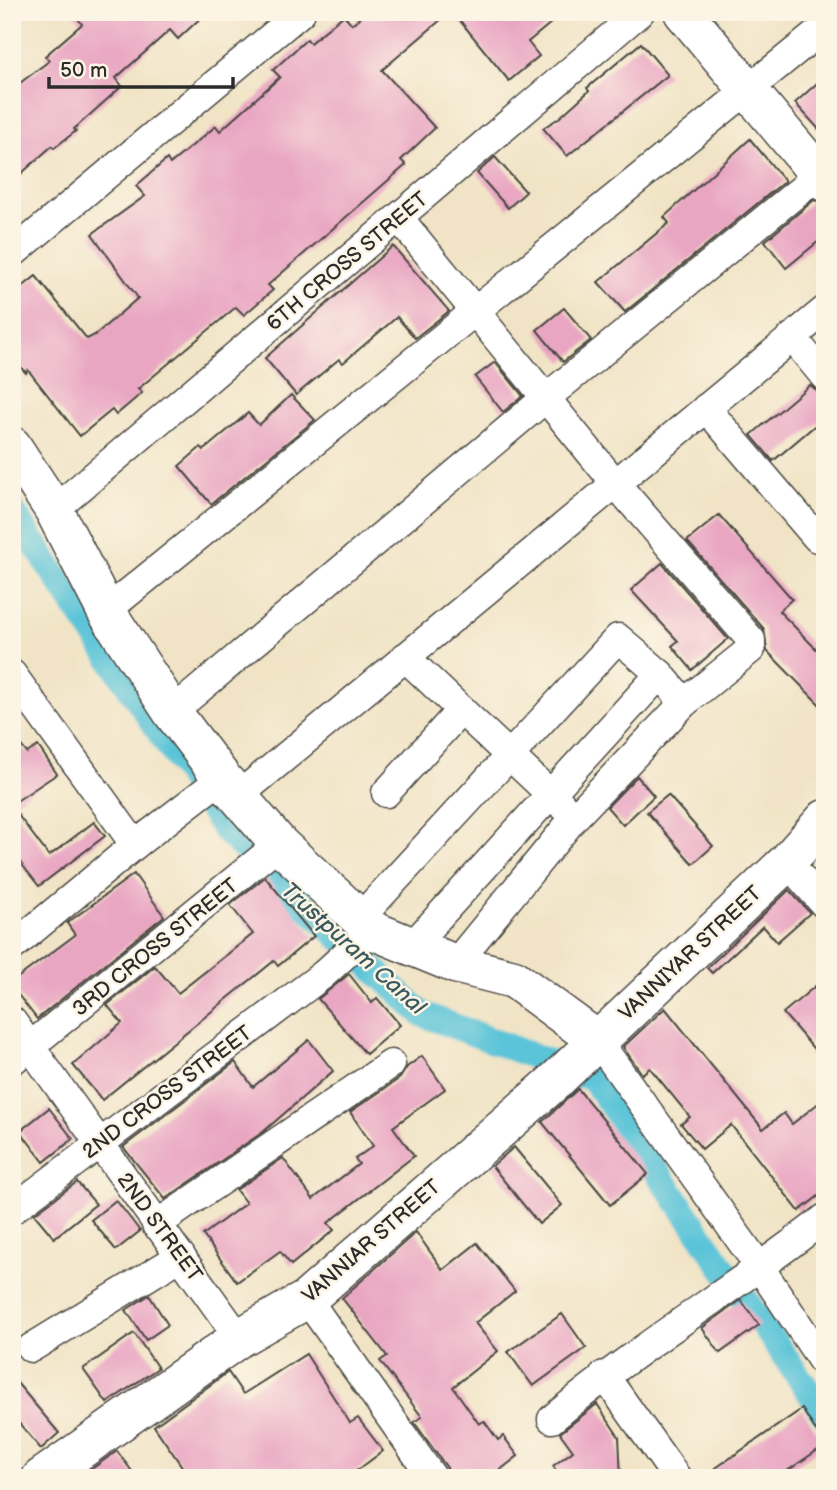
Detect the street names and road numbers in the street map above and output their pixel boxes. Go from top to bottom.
street label: 6TH CROSS STREET [261,186,433,336]
street label: 3RD CROSS STREET [68,873,243,1022]
street label: VANNIYAR STREET [614,881,767,1026]
street label: 2ND CROSS STREET [78,1020,257,1164]
street label: 2ND STREET [112,1168,208,1287]
street label: VANNIAR STREET [297,1174,446,1308]

